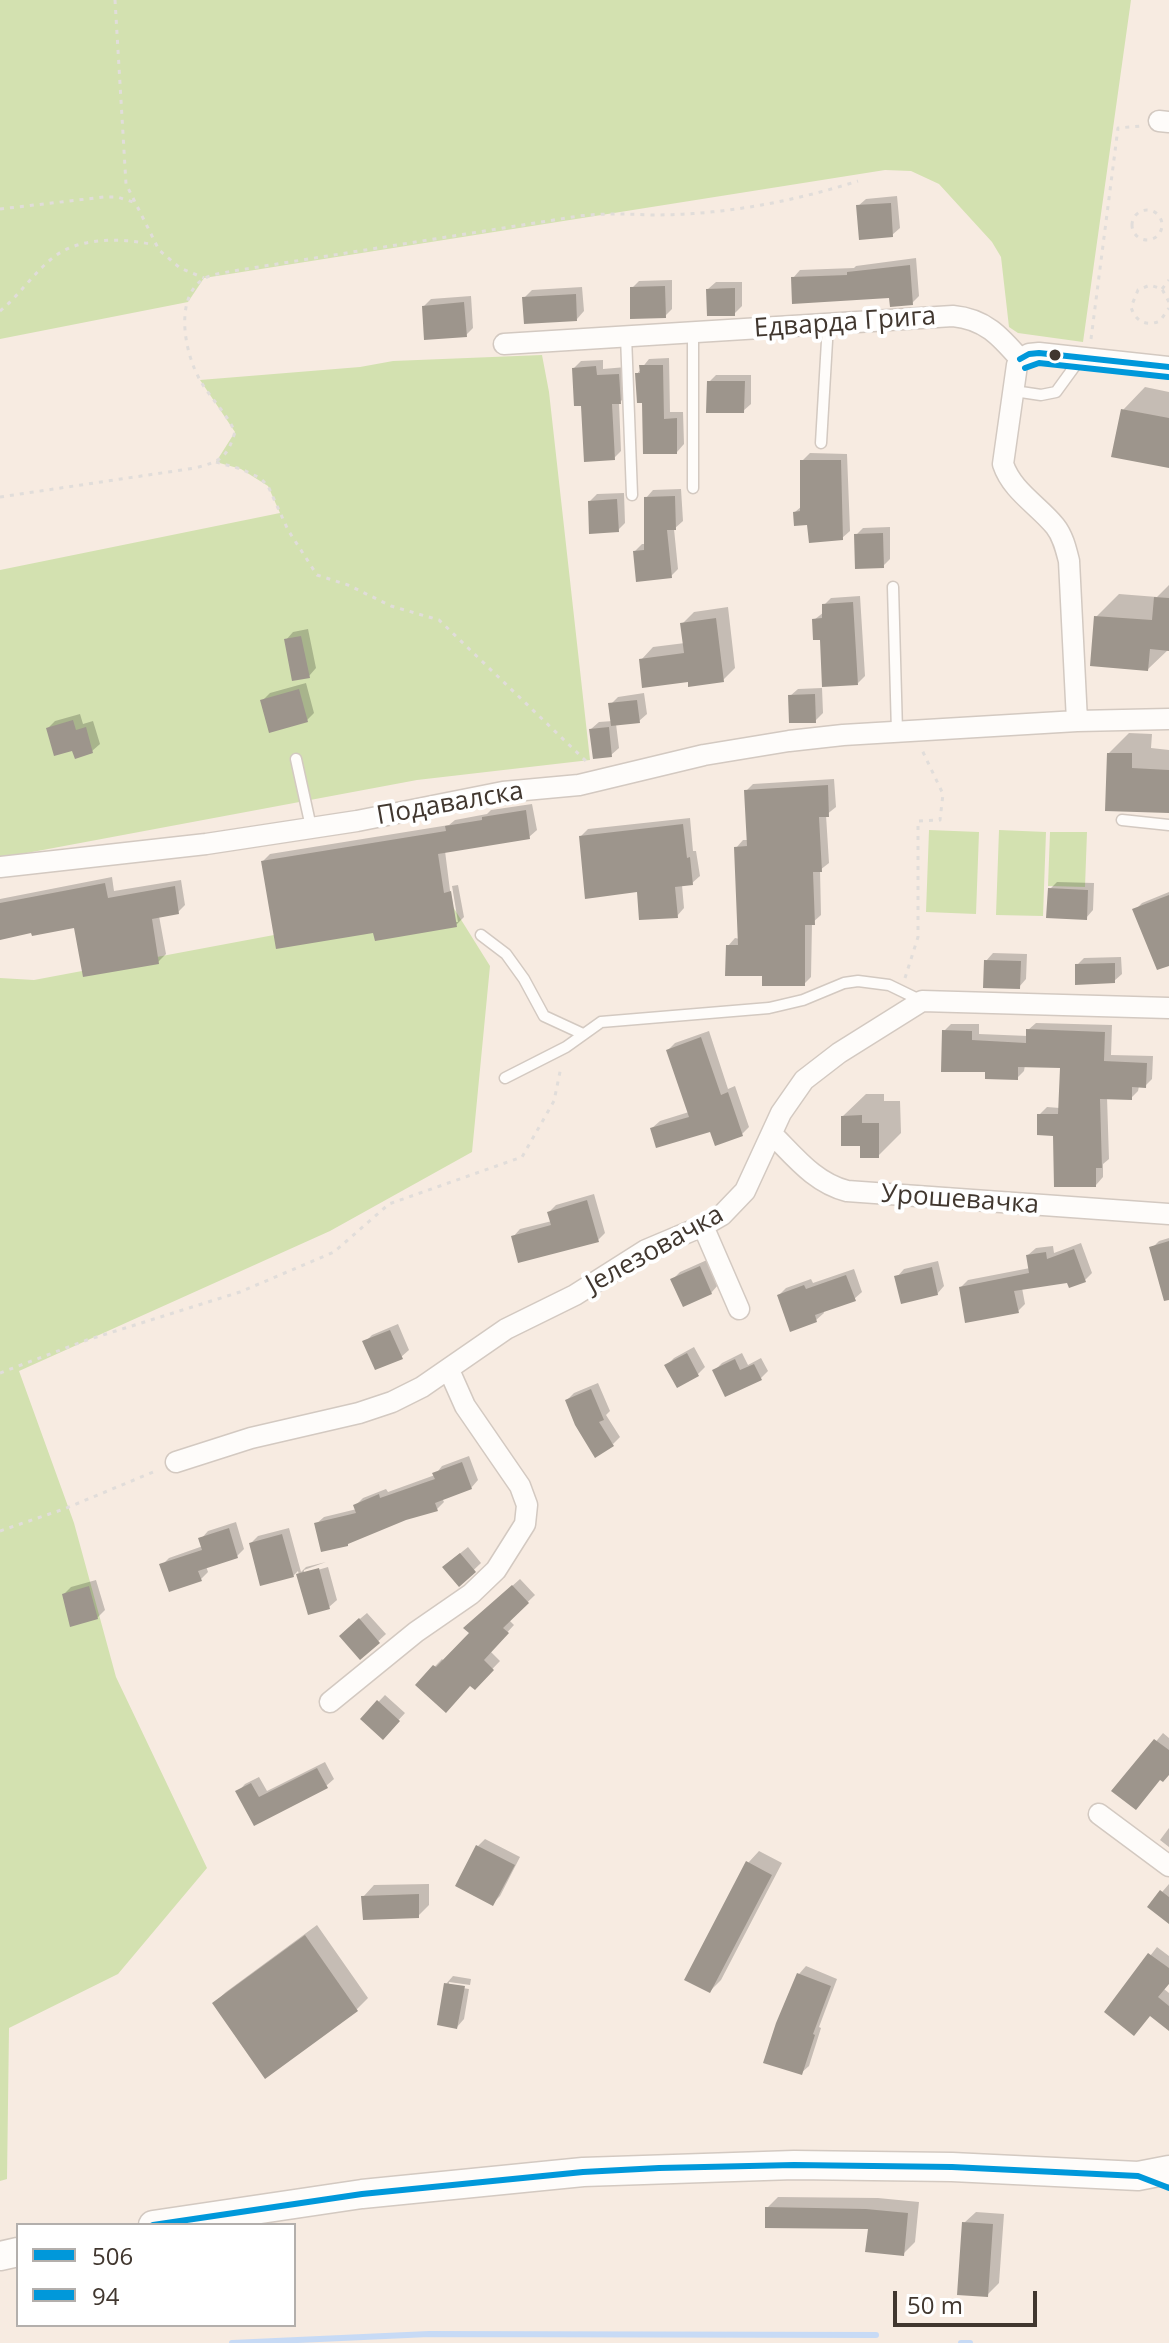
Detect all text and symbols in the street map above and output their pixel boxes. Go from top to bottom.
street label: Едварда Грига [753,301,937,345]
unlabelled marker [1047,347,1063,363]
street label: Подавалска [374,776,526,832]
street label: Урошевачка [880,1179,1040,1221]
street label: Јелезовачка [581,1199,729,1301]
legend [16,2223,296,2327]
text: 506 [92,2239,133,2272]
scale bar [897,2275,1041,2325]
text: 94 [92,2279,119,2312]
text: 50 m [907,2288,963,2321]

